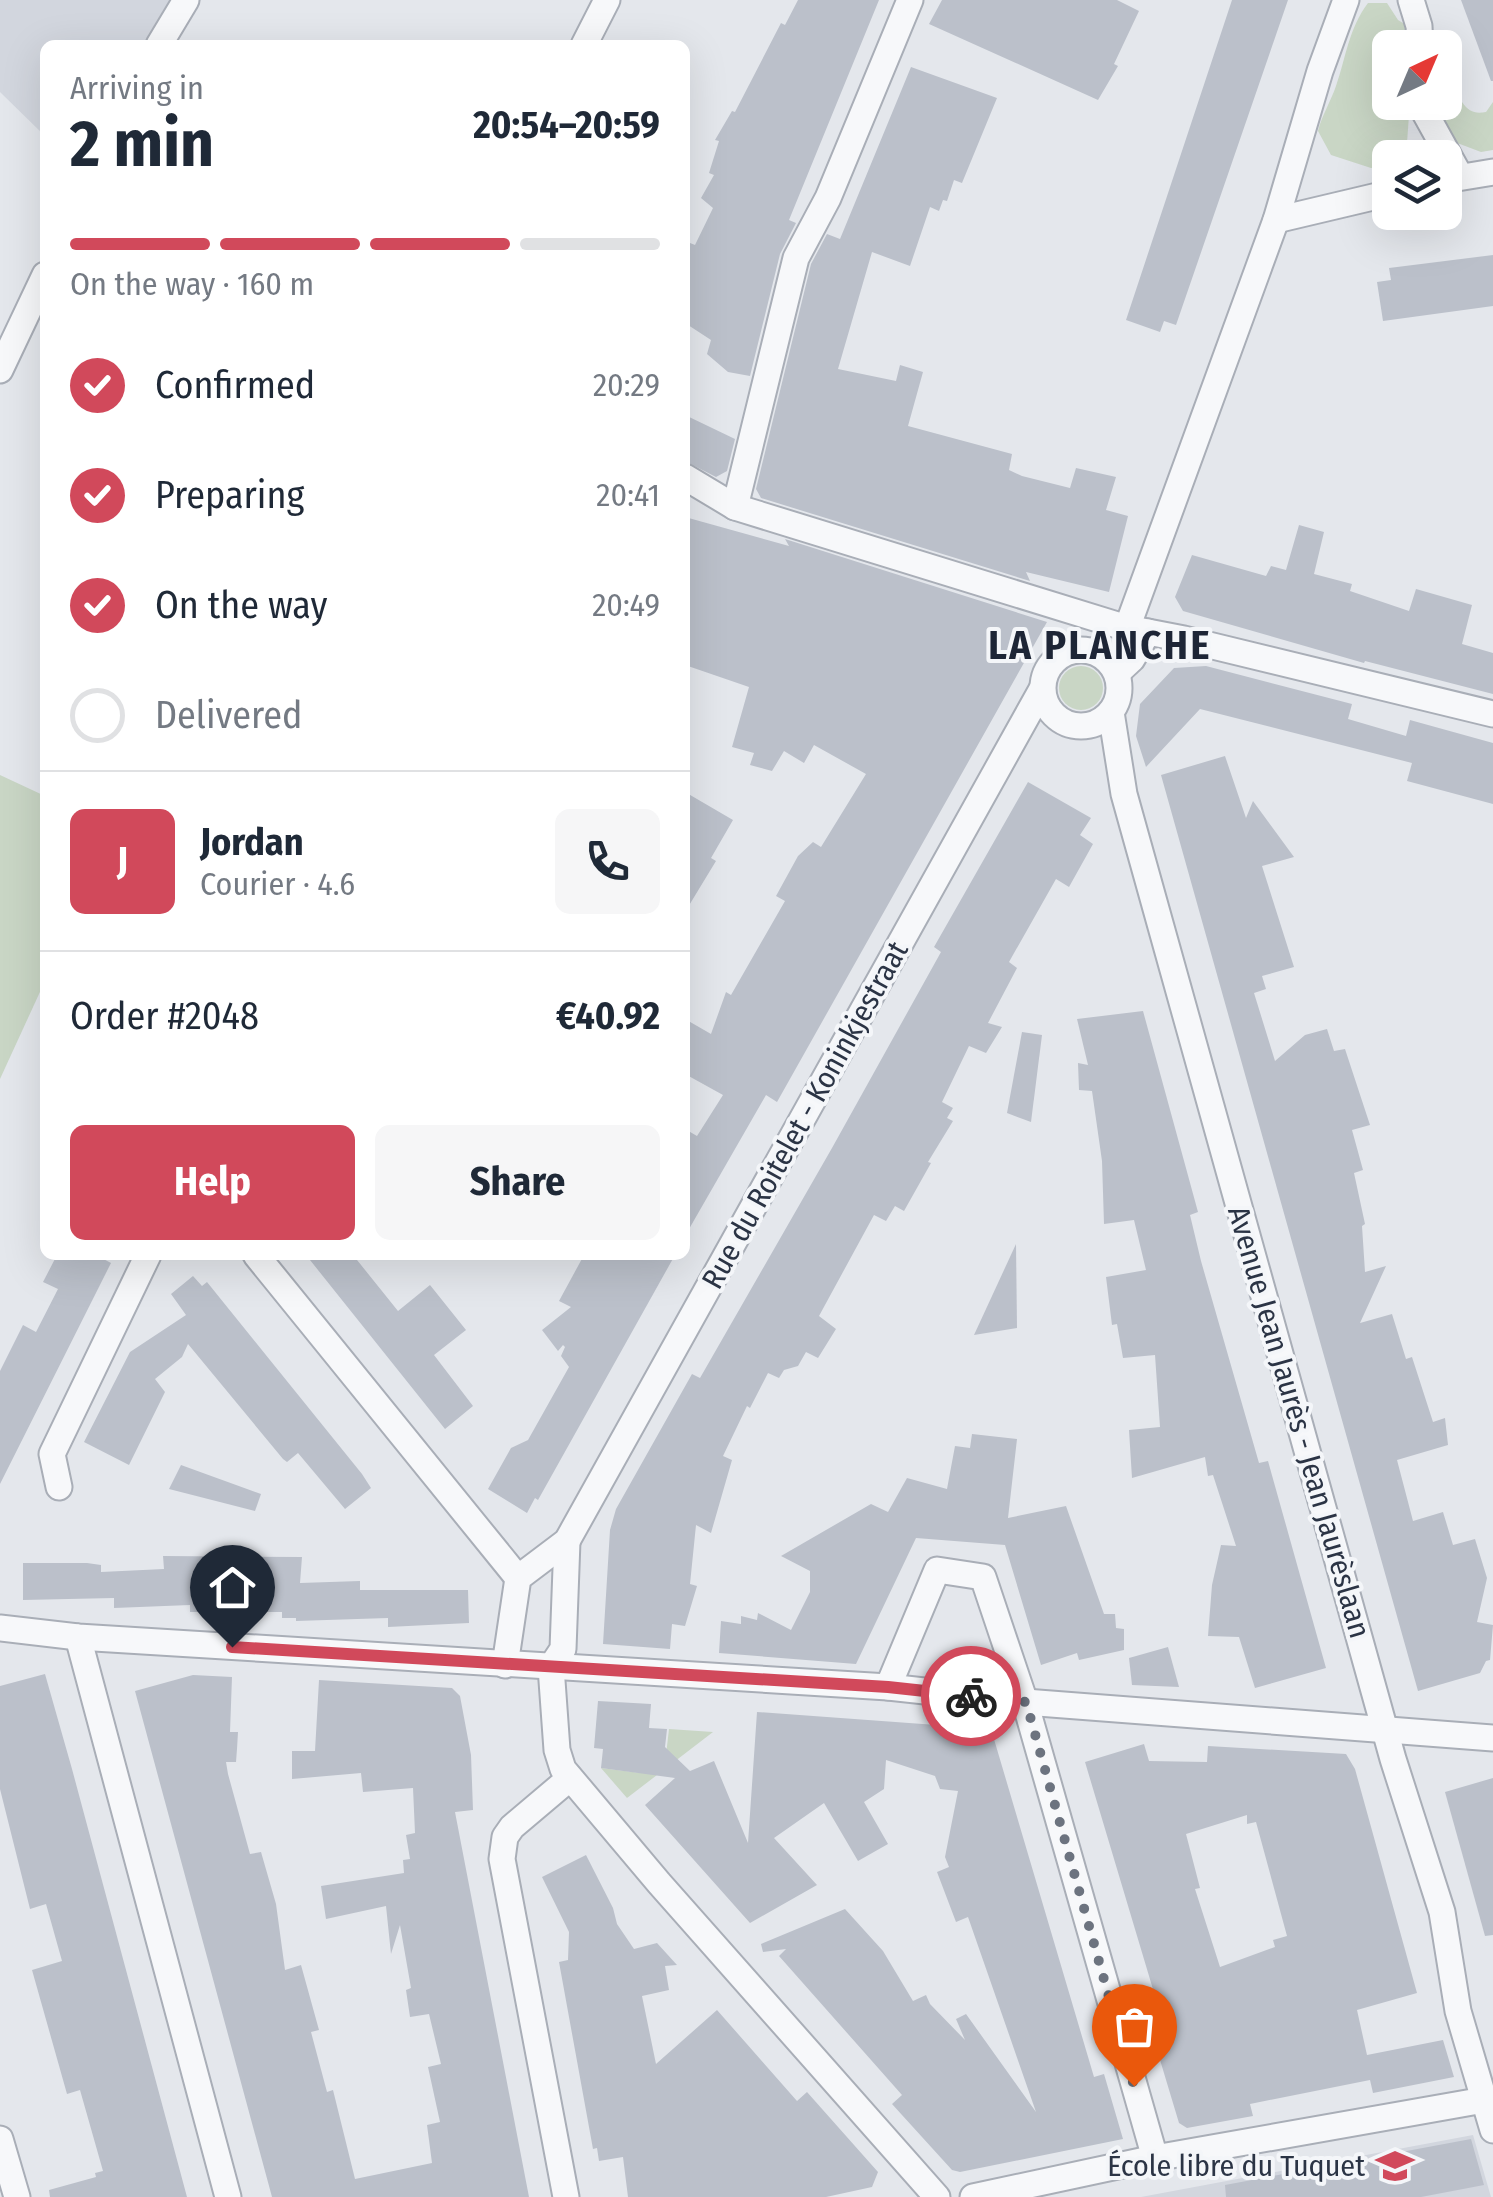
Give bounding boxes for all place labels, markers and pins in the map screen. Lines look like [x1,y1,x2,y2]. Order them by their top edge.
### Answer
pin [190,1545,275,1648]
pin [1092,1984,1177,2087]
school or university icon: École libre du Tuquet [1374,2145,1416,2187]
place label: École libre du Tuquet [1107,2148,1365,2184]

